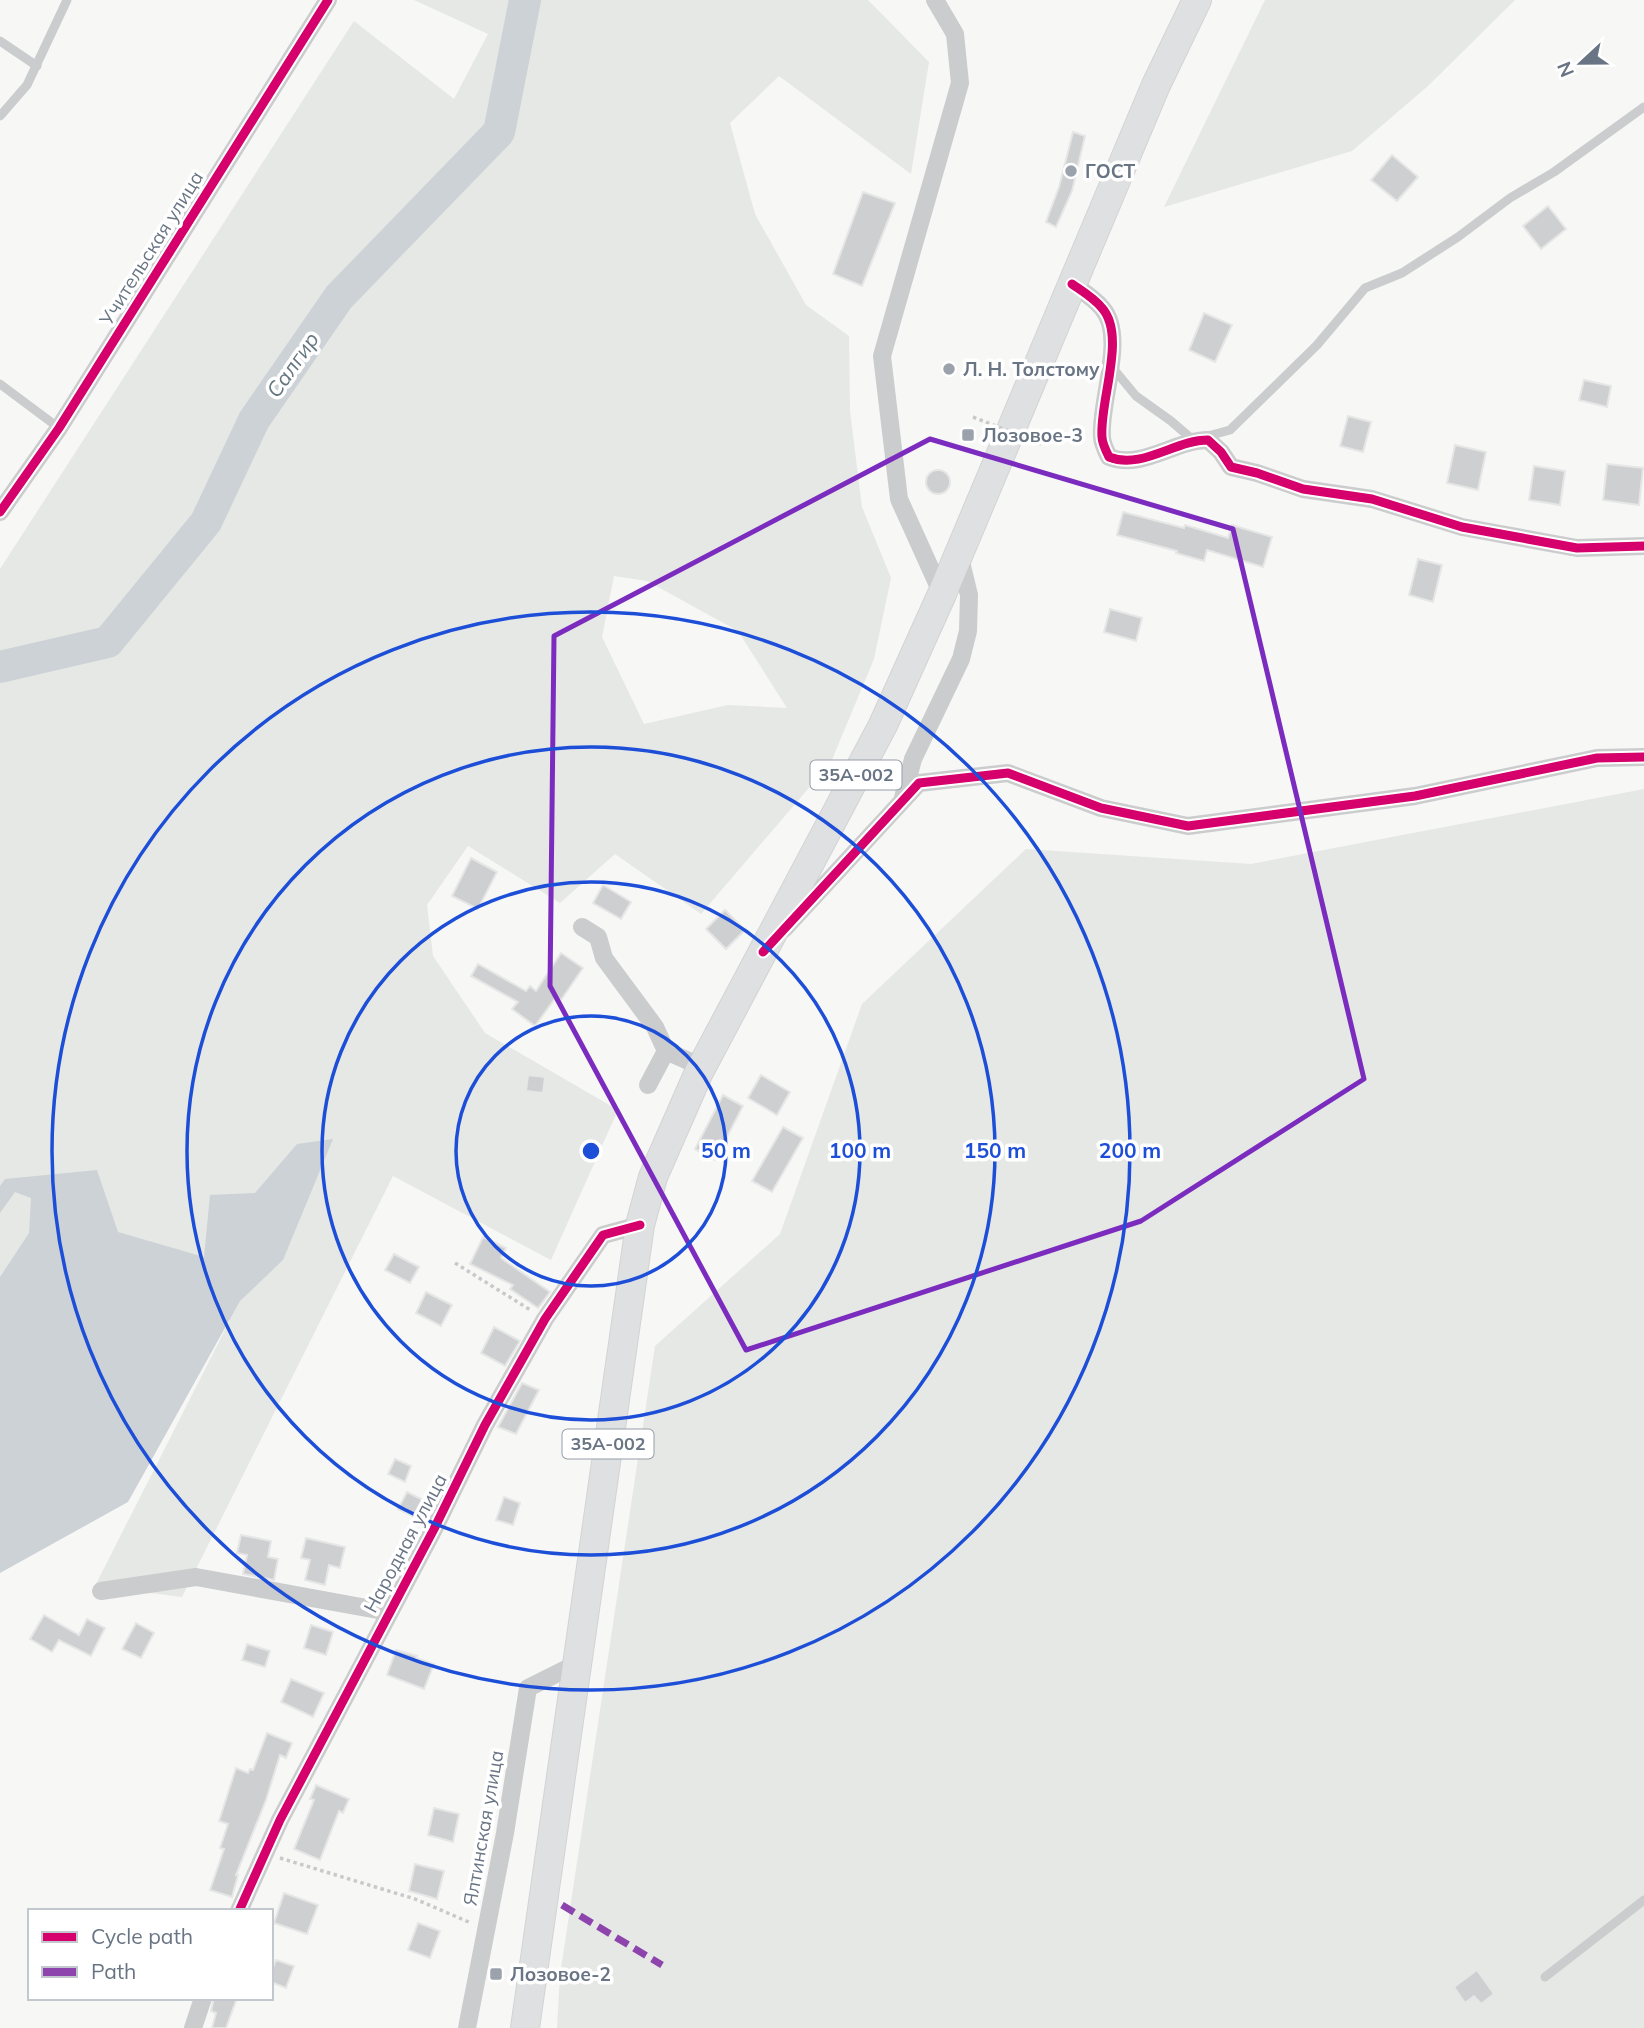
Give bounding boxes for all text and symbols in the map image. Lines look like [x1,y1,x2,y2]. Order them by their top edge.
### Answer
north arrow [1546,28,1616,98]
text: N [1551,58,1579,81]
place label: ГОСТ [1085,159,1135,183]
marker: ГОСТ [1063,163,1079,179]
street label: Учительская улица [93,166,208,330]
water label: Салгир [260,327,324,402]
place label: Л. Н. Толстому [963,357,1100,381]
marker: Л. Н. Толстому [941,361,957,377]
place label: Лозовое-3 [982,423,1083,447]
marker: Лозовое-3 [960,427,976,443]
road number: 35А-002 [810,760,902,790]
text: 50 m [701,1137,751,1163]
text: 100 m [829,1137,891,1163]
text: 150 m [964,1137,1026,1163]
text: 200 m [1099,1137,1161,1163]
centre of rings [579,1139,603,1163]
road number: 35А-002 [562,1429,654,1458]
street label: Народная улица [358,1469,452,1617]
street label: Ялтинская улица [457,1748,509,1908]
legend [28,1909,273,2000]
text: Cycle path [91,1923,193,1949]
text: Path [91,1958,136,1984]
place label: Лозовое-2 [510,1962,611,1986]
marker: Лозовое-2 [488,1966,504,1982]

